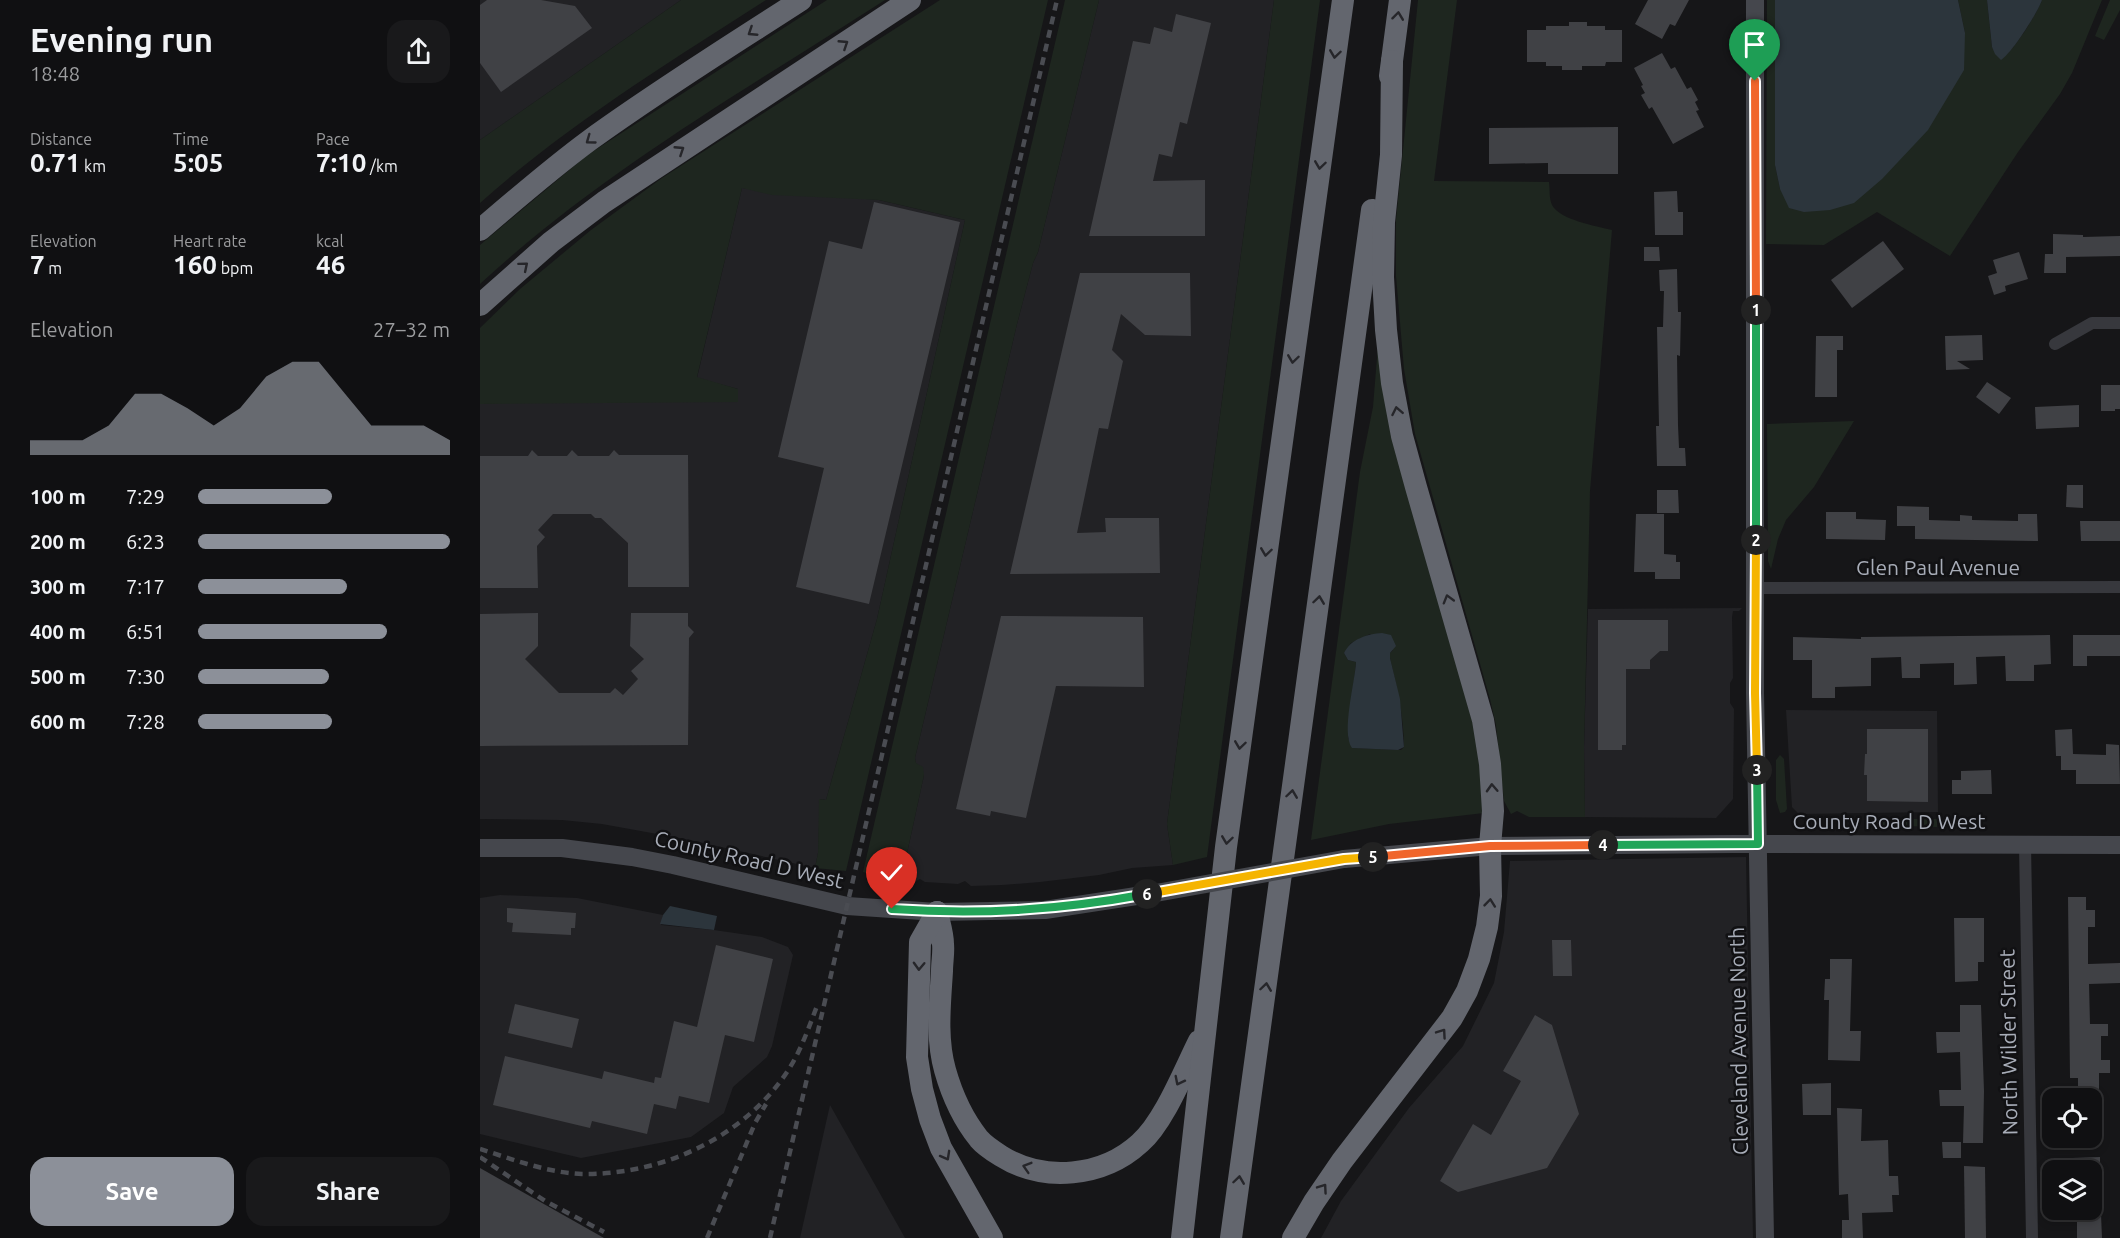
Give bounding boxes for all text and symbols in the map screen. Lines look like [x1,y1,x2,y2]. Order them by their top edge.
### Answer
one-way arrow [1391,12,1404,21]
pin [1729,19,1780,81]
button: share [387,20,450,83]
text: Evening run [30,21,213,58]
one-way arrow [748,25,759,36]
icon: arrive [1738,28,1771,61]
one-way arrow [838,39,848,51]
one-way arrow [1330,49,1342,58]
text: 18:48 [30,62,80,85]
text: Distance [30,130,92,148]
text: Time [173,130,209,148]
text: Pace [316,130,350,148]
one-way arrow [585,133,596,144]
one-way arrow [674,146,685,157]
text: 0.71 [30,148,80,177]
text: 5:05 [173,148,223,177]
text: 7:10 [316,148,366,177]
text: km [80,157,106,175]
text: /km [366,157,398,175]
one-way arrow [1314,161,1326,170]
text: Elevation [30,232,97,250]
text: Heart rate [173,232,247,250]
text: kcal [316,232,344,250]
text: 7 [30,250,45,279]
text: 160 [173,250,217,279]
text: 46 [316,250,345,279]
text: m [45,259,62,277]
text: bpm [217,259,253,277]
one-way arrow [517,262,528,273]
pin: 1 [1741,295,1771,325]
text: 1 [1751,301,1761,319]
text: Elevation [30,318,113,341]
text: 27–32 m [373,318,450,341]
one-way arrow [1288,354,1300,363]
one-way arrow [1391,406,1404,416]
text: 100 m [30,485,86,508]
text: 7:29 [126,485,165,508]
pin: 2 [1741,525,1771,555]
text: 200 m [30,530,86,553]
text: 6:23 [126,530,165,553]
text: 2 [1751,531,1761,549]
one-way arrow [1261,547,1273,556]
street label: Glen Paul Avenue [1856,555,2020,579]
text: 300 m [30,575,86,598]
text: 7:17 [126,575,165,598]
one-way arrow [1443,594,1456,604]
one-way arrow [1312,596,1324,605]
text: 400 m [30,620,86,643]
text: 6:51 [126,620,165,643]
text: 500 m [30,665,86,688]
text: 7:30 [126,665,165,688]
text: 600 m [30,710,86,733]
text: 7:28 [126,710,165,733]
one-way arrow [1234,740,1246,750]
pin: 3 [1742,755,1772,785]
text: 3 [1752,761,1762,779]
one-way arrow [1486,784,1499,793]
one-way arrow [1286,789,1298,798]
street label: County Road D West [1792,809,1986,833]
street label: County Road D West [652,826,846,892]
pin: 4 [1588,830,1618,860]
one-way arrow [1221,835,1234,845]
text: 4 [1598,836,1608,854]
pin: 5 [1358,842,1388,872]
pin [866,847,917,909]
text: 5 [1368,848,1378,866]
icon: check [875,856,908,889]
pin: 6 [1132,879,1162,909]
text: 6 [1142,885,1152,903]
one-way arrow [1483,899,1496,908]
street label: Cleveland Avenue North [1724,927,1752,1155]
street label: North Wilder Street [1994,949,2022,1135]
one-way arrow [913,961,925,970]
one-way arrow [1259,982,1271,991]
one-way arrow [1435,1029,1446,1040]
one-way arrow [1175,1075,1186,1085]
map controls [2042,1088,2102,1220]
button: locate [2042,1088,2102,1148]
one-way arrow [939,1150,950,1160]
button: Save [30,1157,234,1226]
button: Share [246,1157,450,1226]
button: layers [2042,1160,2102,1220]
one-way arrow [1022,1162,1033,1174]
one-way arrow [1233,1175,1245,1185]
one-way arrow [1316,1184,1328,1194]

